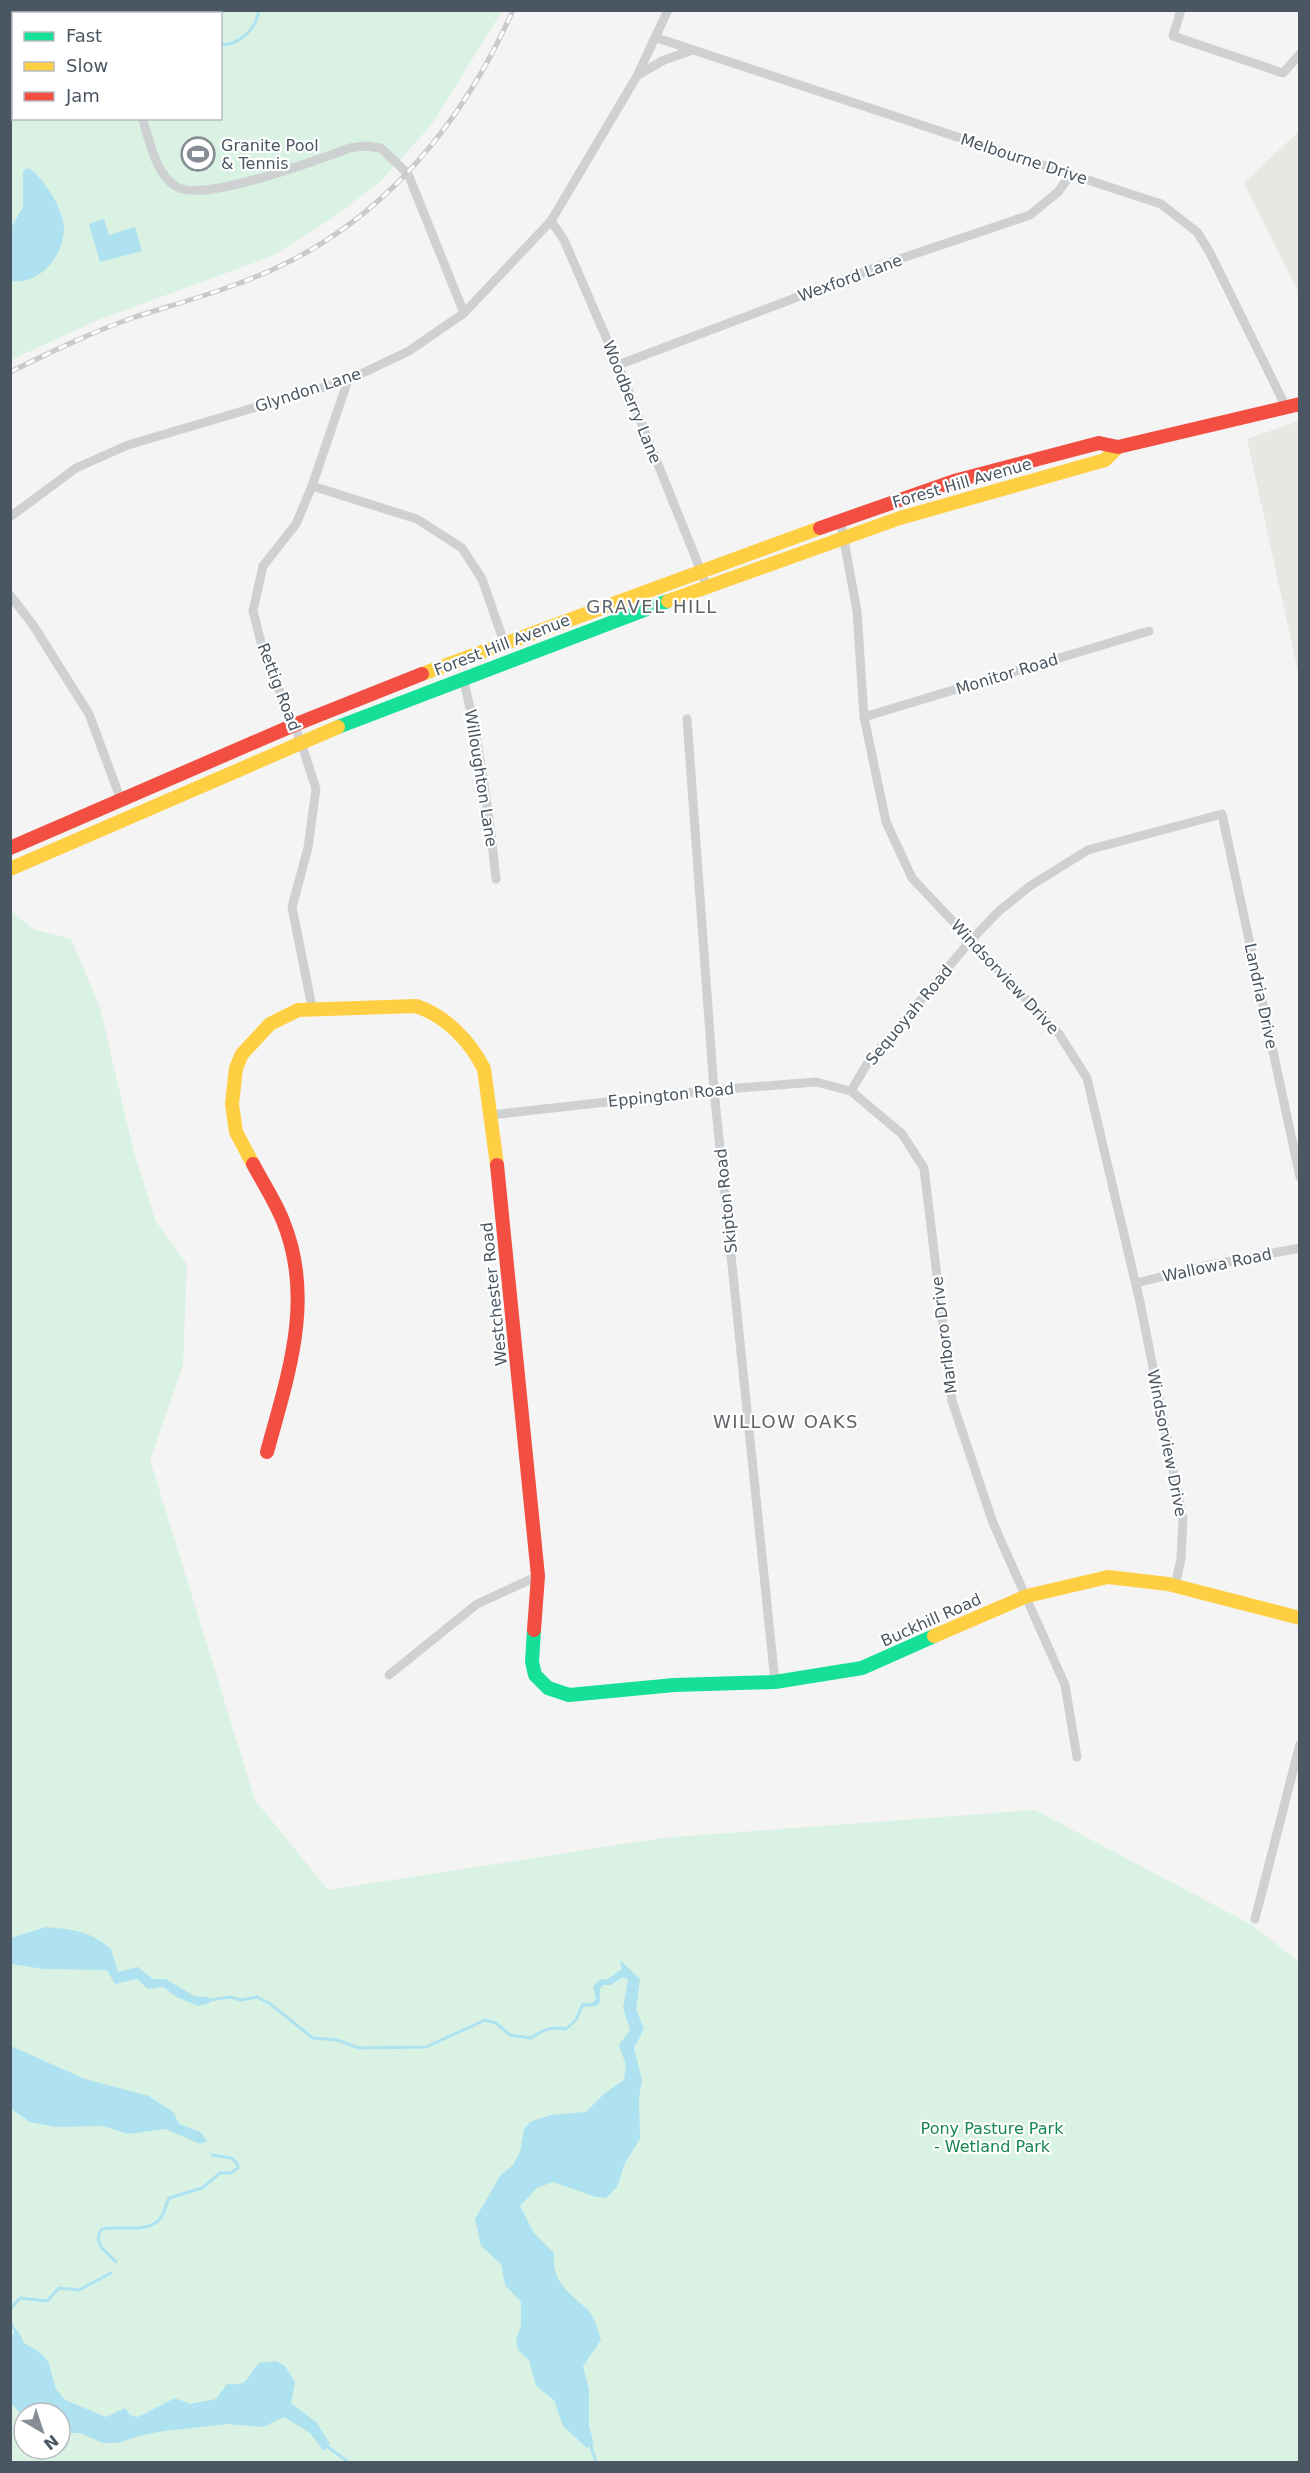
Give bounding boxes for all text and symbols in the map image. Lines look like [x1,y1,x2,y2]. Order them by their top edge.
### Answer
legend [12,12,222,120]
text: Fast [66,25,102,46]
text: Slow [66,55,108,76]
text: Jam [65,85,100,106]
street label: Melbourne Drive [958,130,1090,188]
sports icon: Granite Pool & Tennis [180,136,216,172]
place label: Granite Pool & Tennis [221,136,319,173]
street label: Wexford Lane [795,250,905,306]
street label: Woodberry Lane [599,338,665,466]
street label: Glyndon Lane [253,364,363,416]
street label: Forest Hill Avenue [890,454,1034,512]
district label: GRAVEL HILL [586,596,718,617]
street label: Forest Hill Avenue [431,610,573,680]
street label: Rettig Road [254,640,304,734]
street label: Monitor Road [954,649,1060,699]
street label: Willoughton Lane [461,708,501,848]
street label: Windsorview Drive [947,916,1063,1038]
street label: Landria Drive [1241,941,1281,1051]
street label: Sequoyah Road [862,961,956,1069]
street label: Eppington Road [607,1079,735,1111]
street label: Skipton Road [711,1148,741,1254]
street label: Westchester Road [477,1221,511,1367]
street label: Wallowa Road [1161,1244,1273,1286]
street label: Marlboro Drive [927,1275,961,1395]
street label: Windsorview Drive [1143,1368,1191,1518]
district label: WILLOW OAKS [713,1411,859,1432]
street label: Buckhill Road [878,1589,984,1651]
park label: Pony Pasture Park - Wetland Park [921,2119,1064,2156]
north arrow [12,2401,72,2461]
text: N [40,2431,62,2454]

